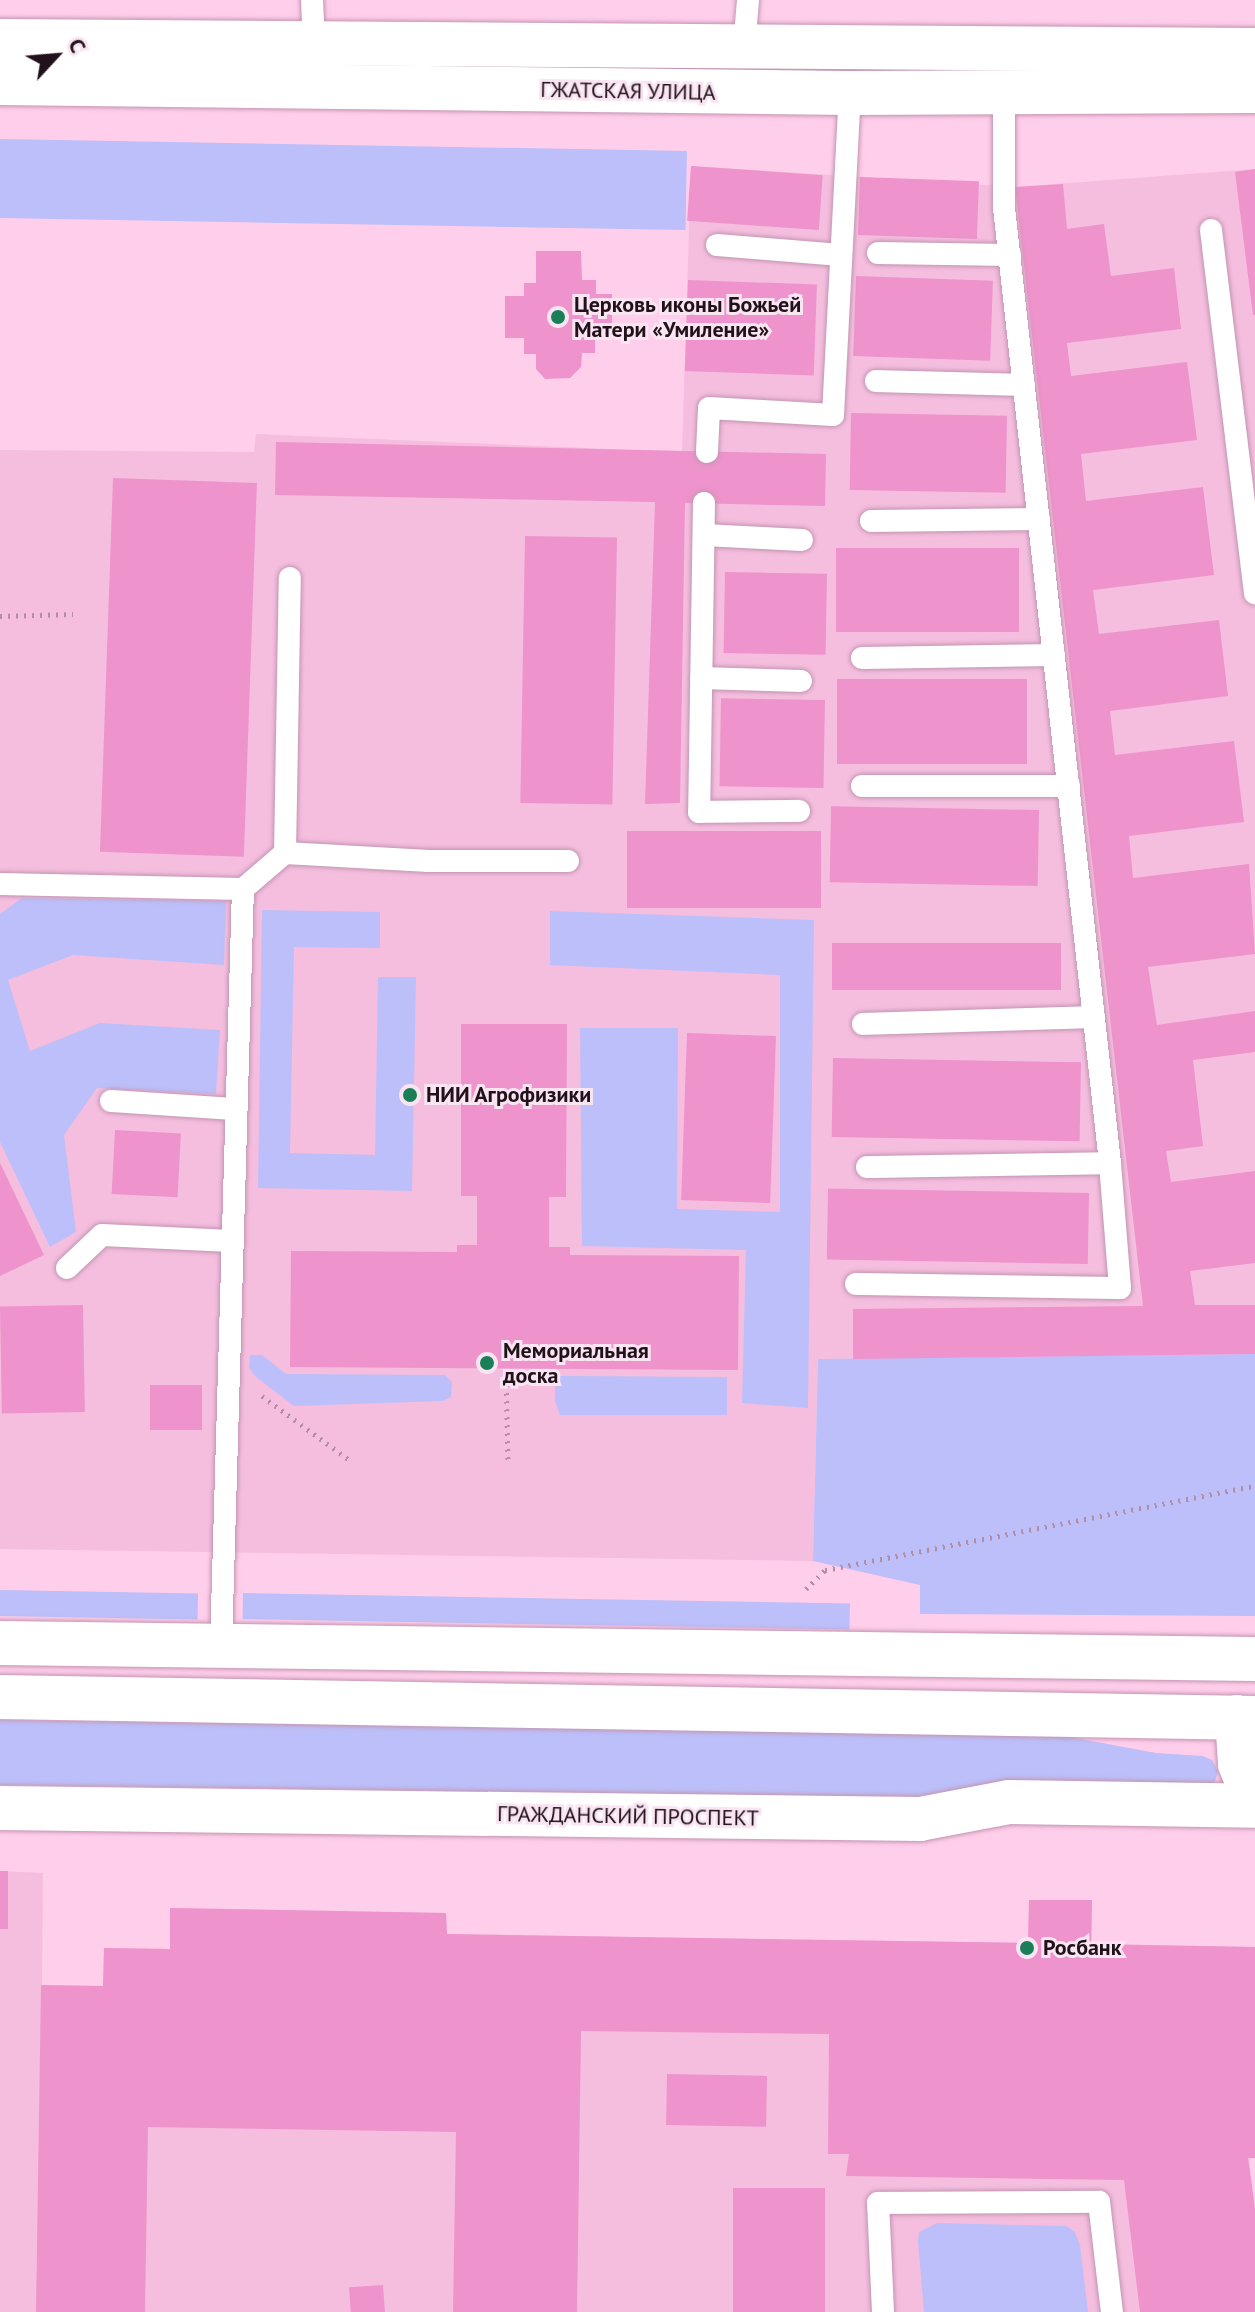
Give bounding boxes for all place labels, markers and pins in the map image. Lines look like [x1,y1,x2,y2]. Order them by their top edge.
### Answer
place label: Церковь иконы Божьей Матери «Умиление» [574,291,802,342]
marker: Церковь иконы Божьей Матери «Умиление» [549,308,567,326]
place label: НИИ Агрофизики [426,1082,592,1108]
marker: НИИ Агрофизики [401,1086,419,1104]
place label: Мемориальная доска [503,1337,649,1388]
marker: Мемориальная доска [478,1354,496,1372]
place label: Росбанк [1043,1935,1121,1961]
marker: Росбанк [1018,1939,1036,1957]

